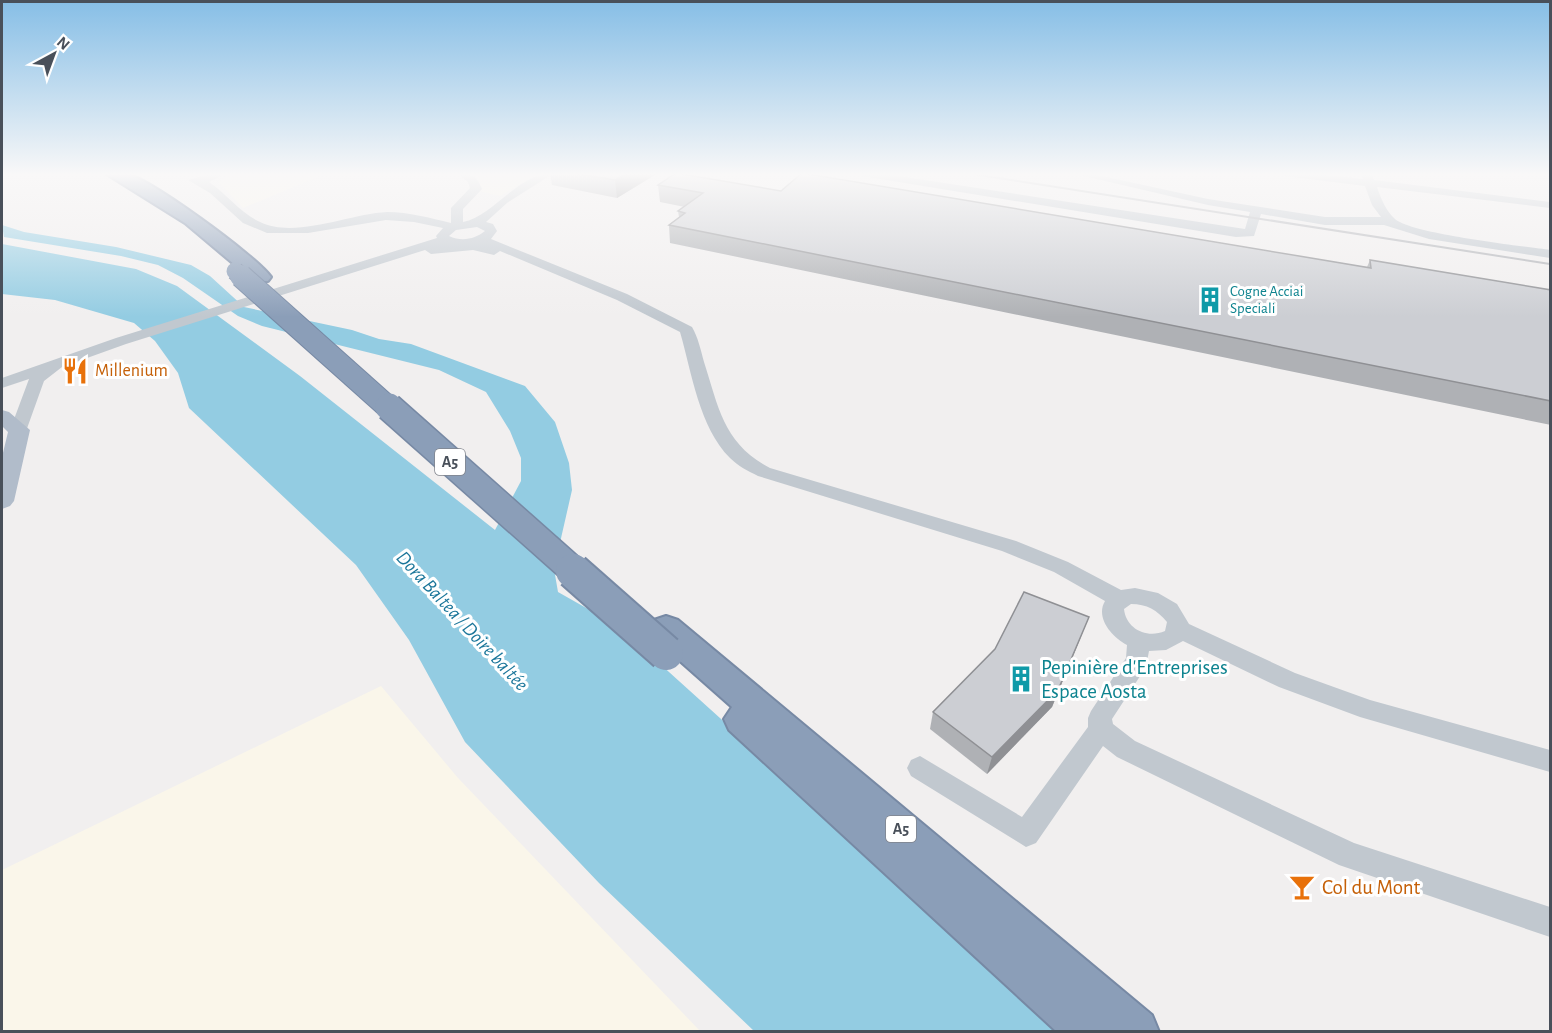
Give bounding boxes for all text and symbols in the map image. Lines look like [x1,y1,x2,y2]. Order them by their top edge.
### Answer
north arrow [24,24,84,84]
text: N [54,34,73,53]
place label: Cogne Acciai Speciali [1230,284,1303,316]
building icon: Cogne Acciai Speciali [1195,285,1225,315]
restaurant icon: Millenium [60,356,90,386]
place label: Millenium [95,362,168,380]
road number: A5 [435,449,465,475]
water label: Dora Baltea / Doire baltée [392,547,532,695]
place label: Pepinière d'Entreprises Espace Aosta [1041,657,1228,702]
building icon: Pepinière d'Entreprises Espace Aosta [1006,664,1036,694]
road number: A5 [886,816,916,842]
bar icon: Col du Mont [1287,872,1317,902]
place label: Col du Mont [1322,877,1421,898]

